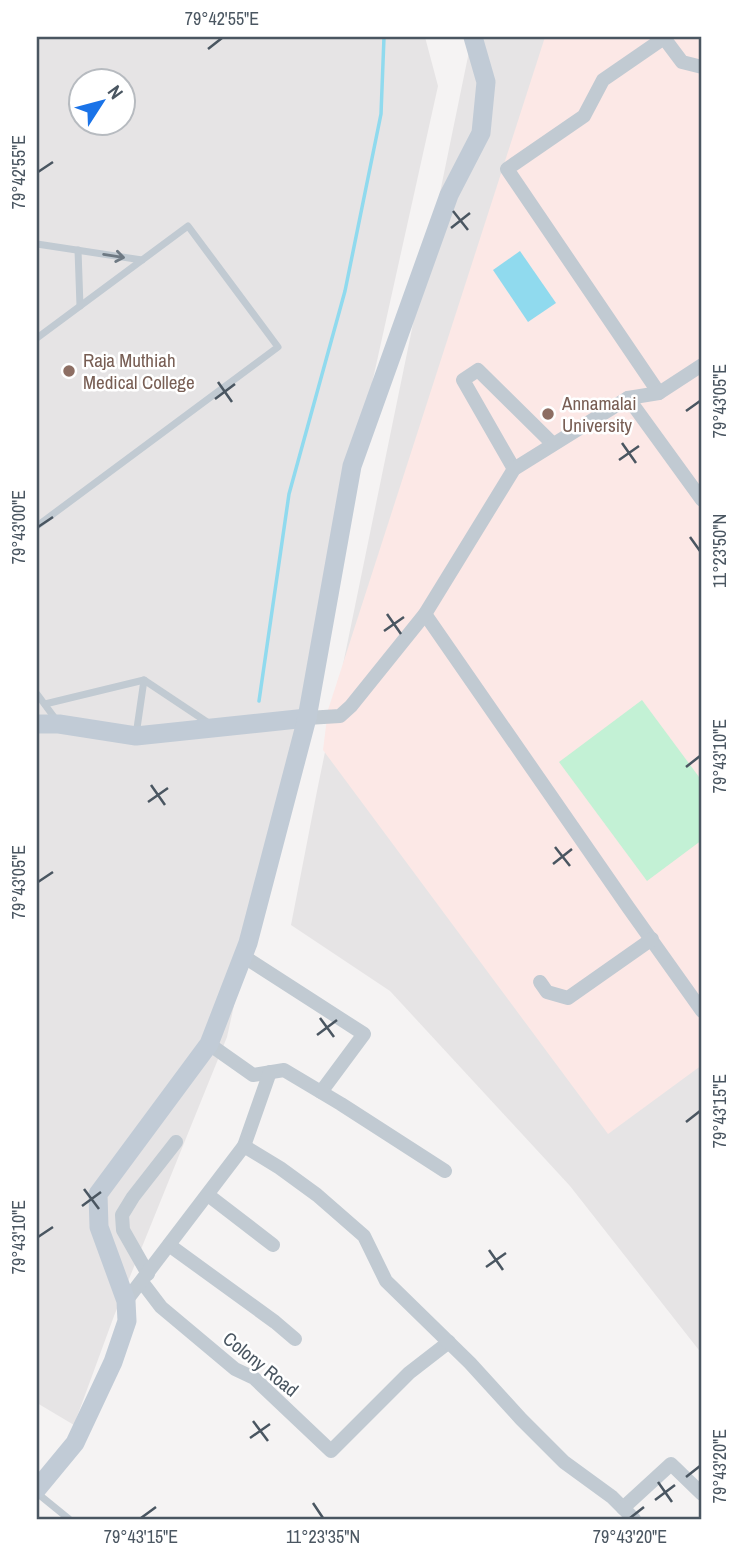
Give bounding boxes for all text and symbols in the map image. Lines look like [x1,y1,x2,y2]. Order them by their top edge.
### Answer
text: 79°42'55"E [185,6,259,31]
north arrow [66,66,136,136]
text: N [102,80,130,104]
text: 79°42'55"E [6,135,31,209]
one-way arrow [102,250,125,263]
place label: Raja Muthiah Medical College [83,347,195,395]
marker: Raja Muthiah Medical College [61,363,77,379]
text: 79°43'05"E [707,364,732,438]
place label: Annamalai University [561,390,636,438]
marker: Annamalai University [540,406,556,422]
text: 79°43'00"E [6,490,31,564]
text: 11°23'50"N [707,514,732,588]
text: 79°43'10"E [707,719,732,793]
text: 79°43'05"E [6,845,31,919]
text: 79°43'15"E [707,1074,732,1148]
text: 79°43'10"E [6,1200,31,1274]
street label: Colony Road [218,1326,304,1402]
text: 79°43'20"E [707,1429,732,1503]
text: 79°43'15"E [104,1524,178,1549]
text: 11°23'35"N [286,1524,360,1549]
text: 79°43'20"E [593,1524,667,1549]

